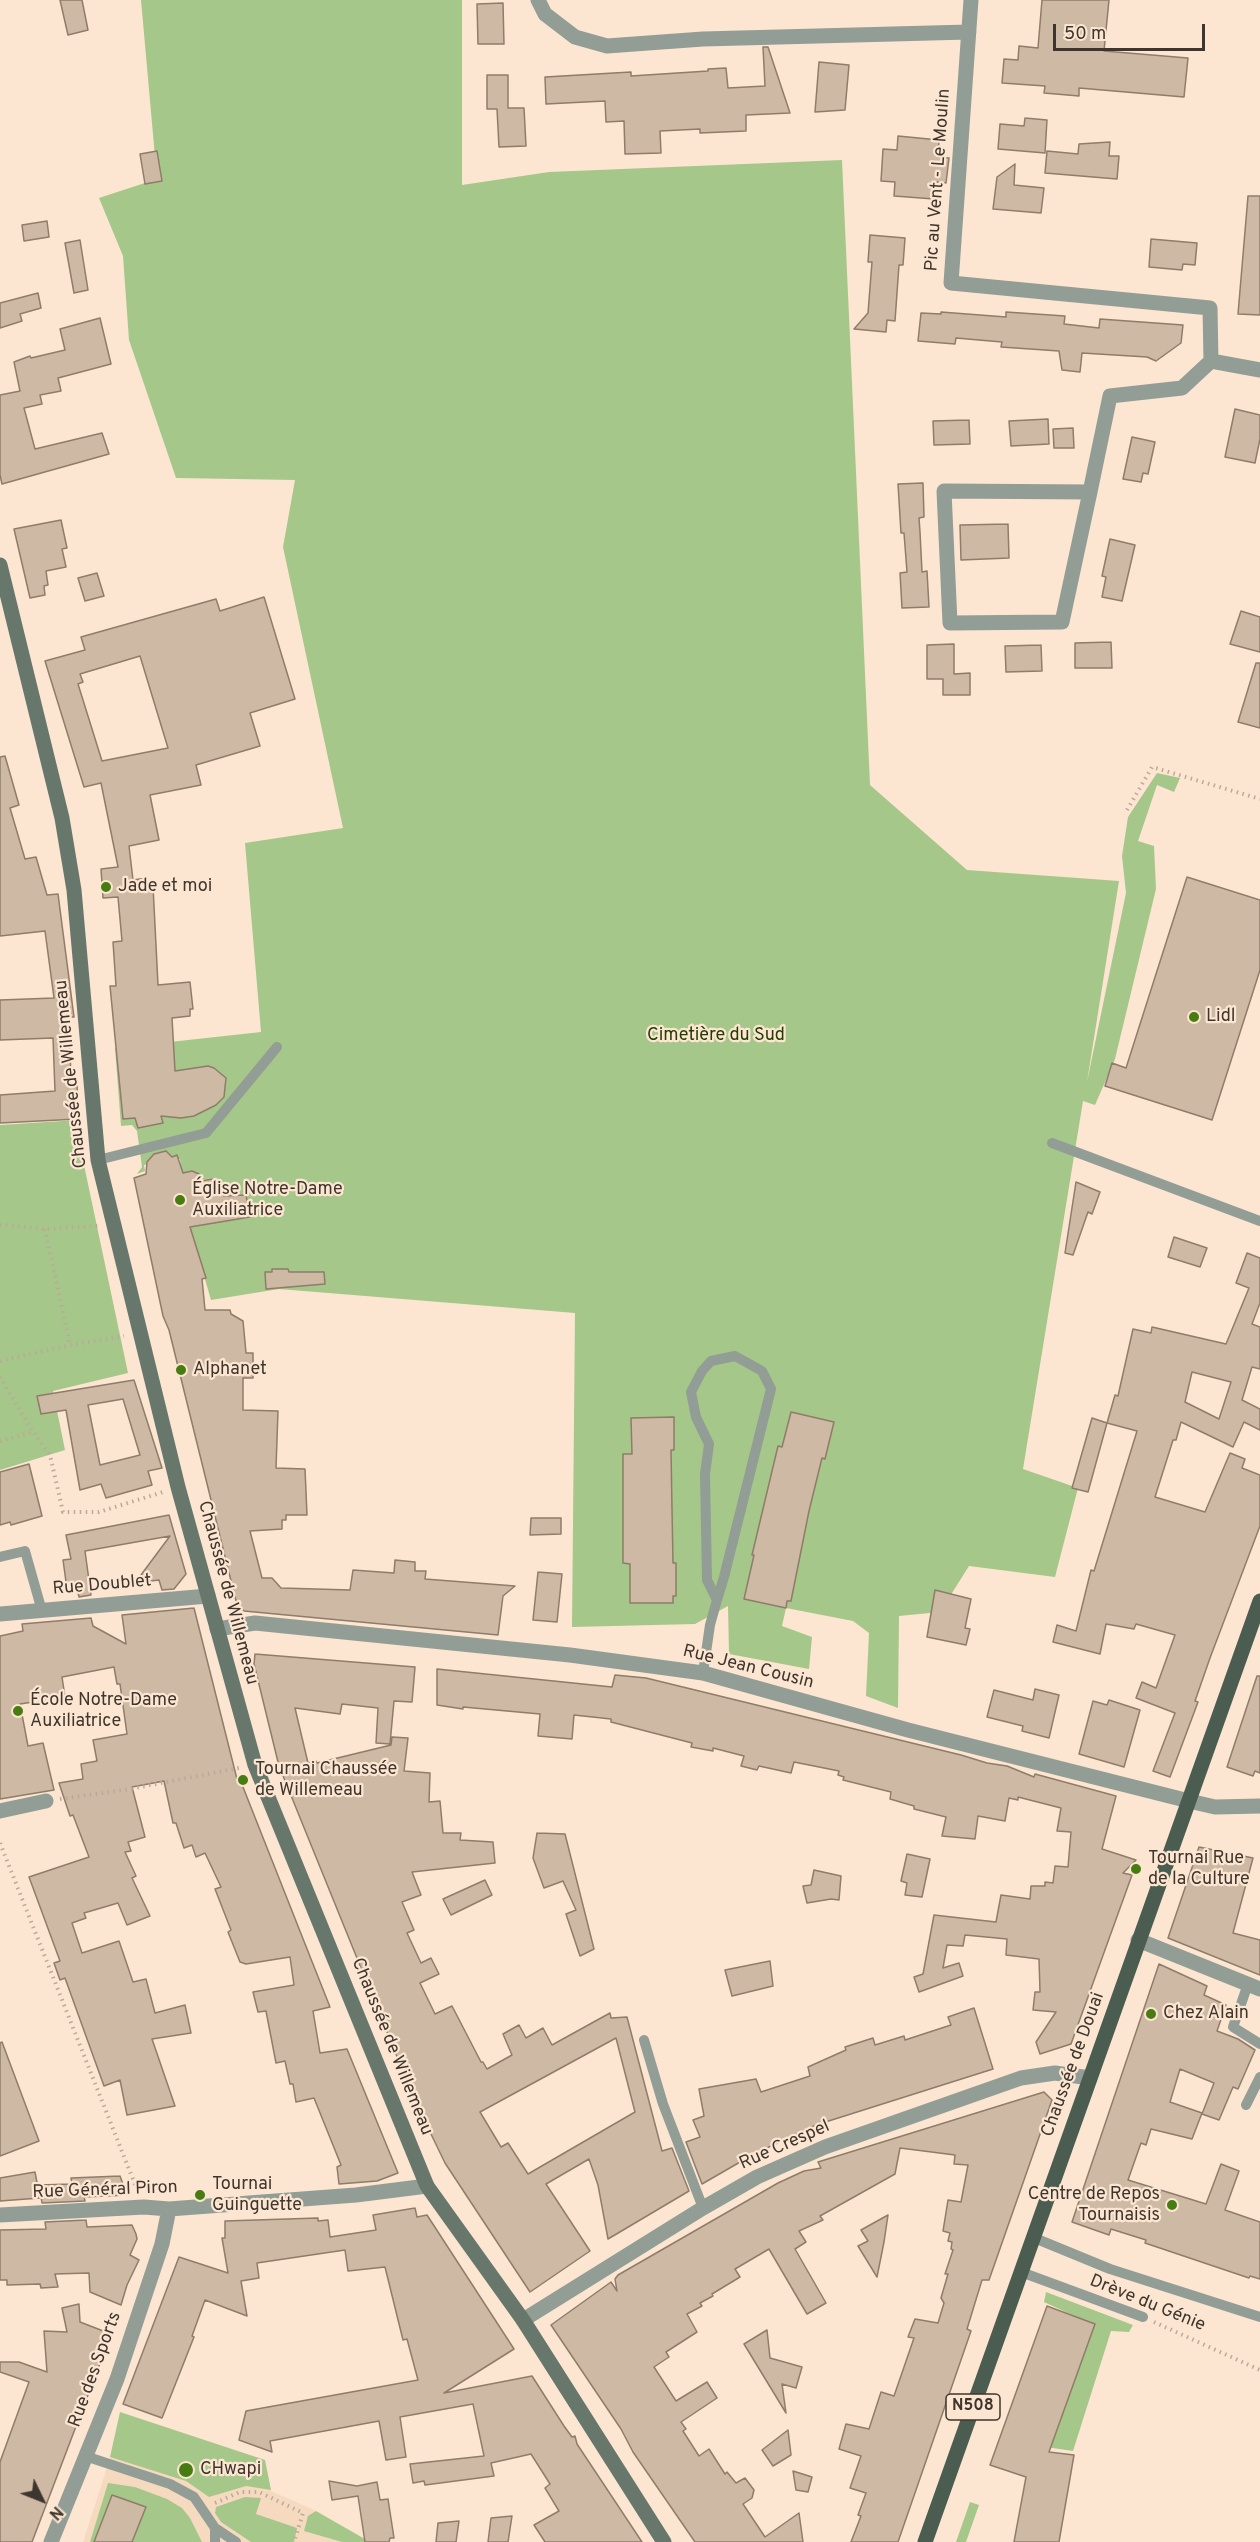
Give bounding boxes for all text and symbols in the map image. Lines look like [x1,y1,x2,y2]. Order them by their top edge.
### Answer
scale bar [1056,12,1208,50]
text: 50 m [1064,23,1106,46]
street label: Pic au Vent - Le Moulin [922,88,956,272]
place label: Jade et moi [118,876,212,898]
marker: Jade et moi [99,880,113,894]
street label: Chaussée de Willemeau [51,979,93,1169]
place label: Lidl [1206,1006,1235,1028]
marker: Lidl [1187,1010,1201,1024]
park label: Cimetière du Sud [647,1025,785,1047]
place label: Église Notre-Dame Auxiliatrice [192,1179,343,1222]
marker: Église Notre-Dame Auxiliatrice [173,1193,187,1207]
place label: Alphanet [193,1359,267,1381]
marker: Alphanet [174,1363,188,1377]
street label: Chaussée de Willemeau [192,1499,262,1687]
street label: Rue Doublet [52,1571,152,1601]
street label: Rue Jean Cousin [680,1641,816,1695]
place label: École Notre-Dame Auxiliatrice [30,1690,177,1732]
marker: École Notre-Dame Auxiliatrice [11,1704,25,1718]
place label: Tournai Chaussée de Willemeau [255,1759,397,1802]
marker: Tournai Chaussée de Willemeau [236,1773,250,1787]
place label: Tournai Rue de la Culture [1148,1848,1250,1890]
marker: Tournai Rue de la Culture [1129,1862,1143,1876]
street label: Chaussée de Willemeau [345,1955,437,2139]
street label: Chaussée de Douai [1038,1990,1110,2140]
place label: Chez Alain [1163,2003,1249,2025]
marker: Chez Alain [1144,2007,1158,2021]
street label: Rue Crespel [736,2116,834,2176]
place label: Tournai Guinguette [212,2174,302,2216]
street label: Rue Général Piron [32,2178,178,2204]
place label: Centre de Repos Tournaisis [1028,2184,1160,2226]
marker: Tournai Guinguette [193,2188,207,2202]
marker: Centre de Repos Tournaisis [1165,2198,1179,2212]
street label: Drève du Génie [1086,2271,1208,2337]
street label: Rue des Sports [65,2309,127,2431]
road number: N508 [946,2394,1000,2420]
place label: CHwapi [200,2459,261,2481]
marker: CHwapi [177,2461,195,2479]
north arrow [12,2470,72,2530]
text: N [44,2501,66,2523]

